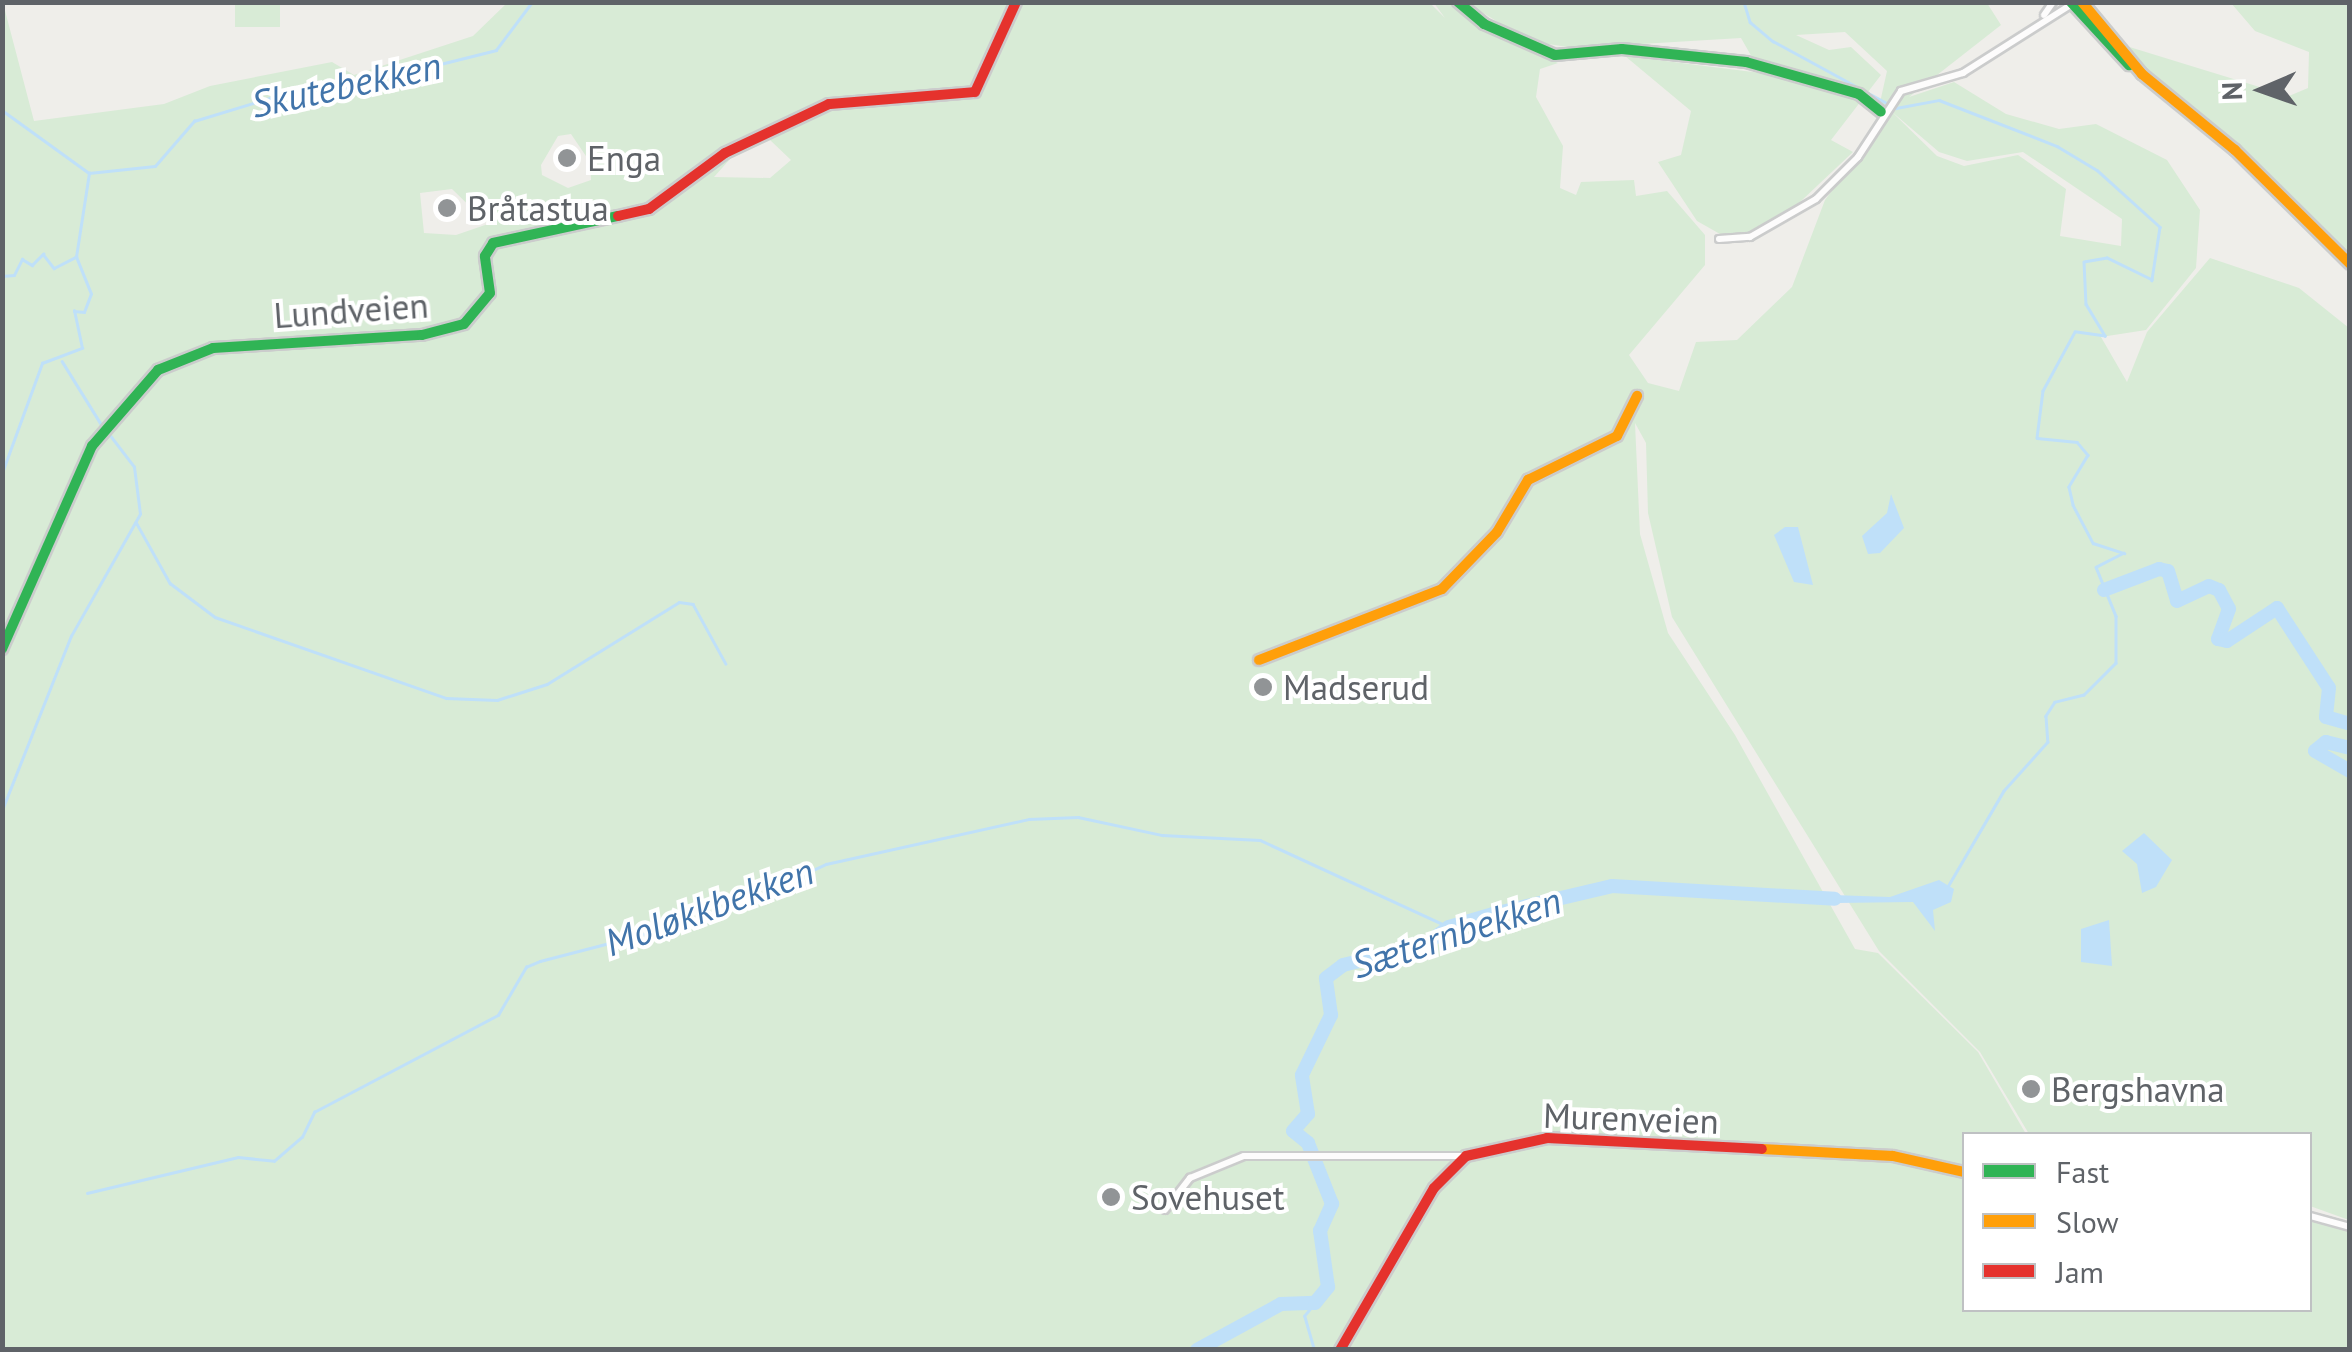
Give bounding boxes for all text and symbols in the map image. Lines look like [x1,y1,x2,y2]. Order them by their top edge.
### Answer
north arrow [2212,40,2312,140]
water label: Skutebekken [247,42,445,126]
text: N [2213,81,2250,101]
place label: Enga [587,137,661,179]
marker: Enga [556,147,578,169]
place label: Bråtastua [467,187,609,229]
marker: Bråtastua [436,197,458,219]
street label: Lundveien [272,284,430,336]
place label: Madserud [1283,666,1429,708]
marker: Madserud [1252,676,1274,698]
water label: Moløkkbekken [598,847,820,965]
water label: Sæternbekken [1345,877,1567,987]
place label: Bergshavna [2051,1068,2225,1110]
marker: Bergshavna [2020,1078,2042,1100]
street label: Murenveien [1542,1094,1720,1142]
legend [1962,1132,2312,1312]
text: Fast [2056,1152,2109,1191]
place label: Sovehuset [1131,1176,1285,1218]
marker: Sovehuset [1100,1186,1122,1208]
text: Slow [2056,1202,2119,1241]
text: Jam [2056,1252,2104,1291]

